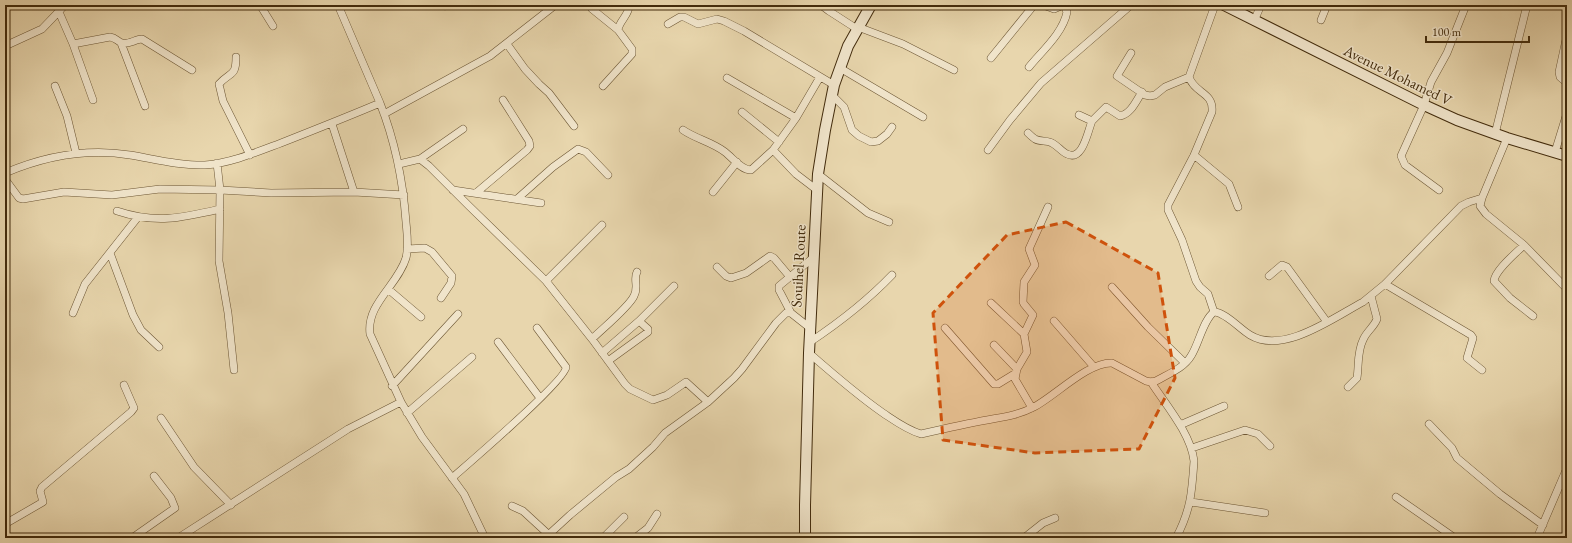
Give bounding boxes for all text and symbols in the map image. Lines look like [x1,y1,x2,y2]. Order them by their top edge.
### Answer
scale bar [1426,18,1529,44]
text: 100 m [1432,24,1462,40]
street label: Avenue Mohamed V [1340,40,1456,110]
street label: Souihel Route [786,224,810,308]

